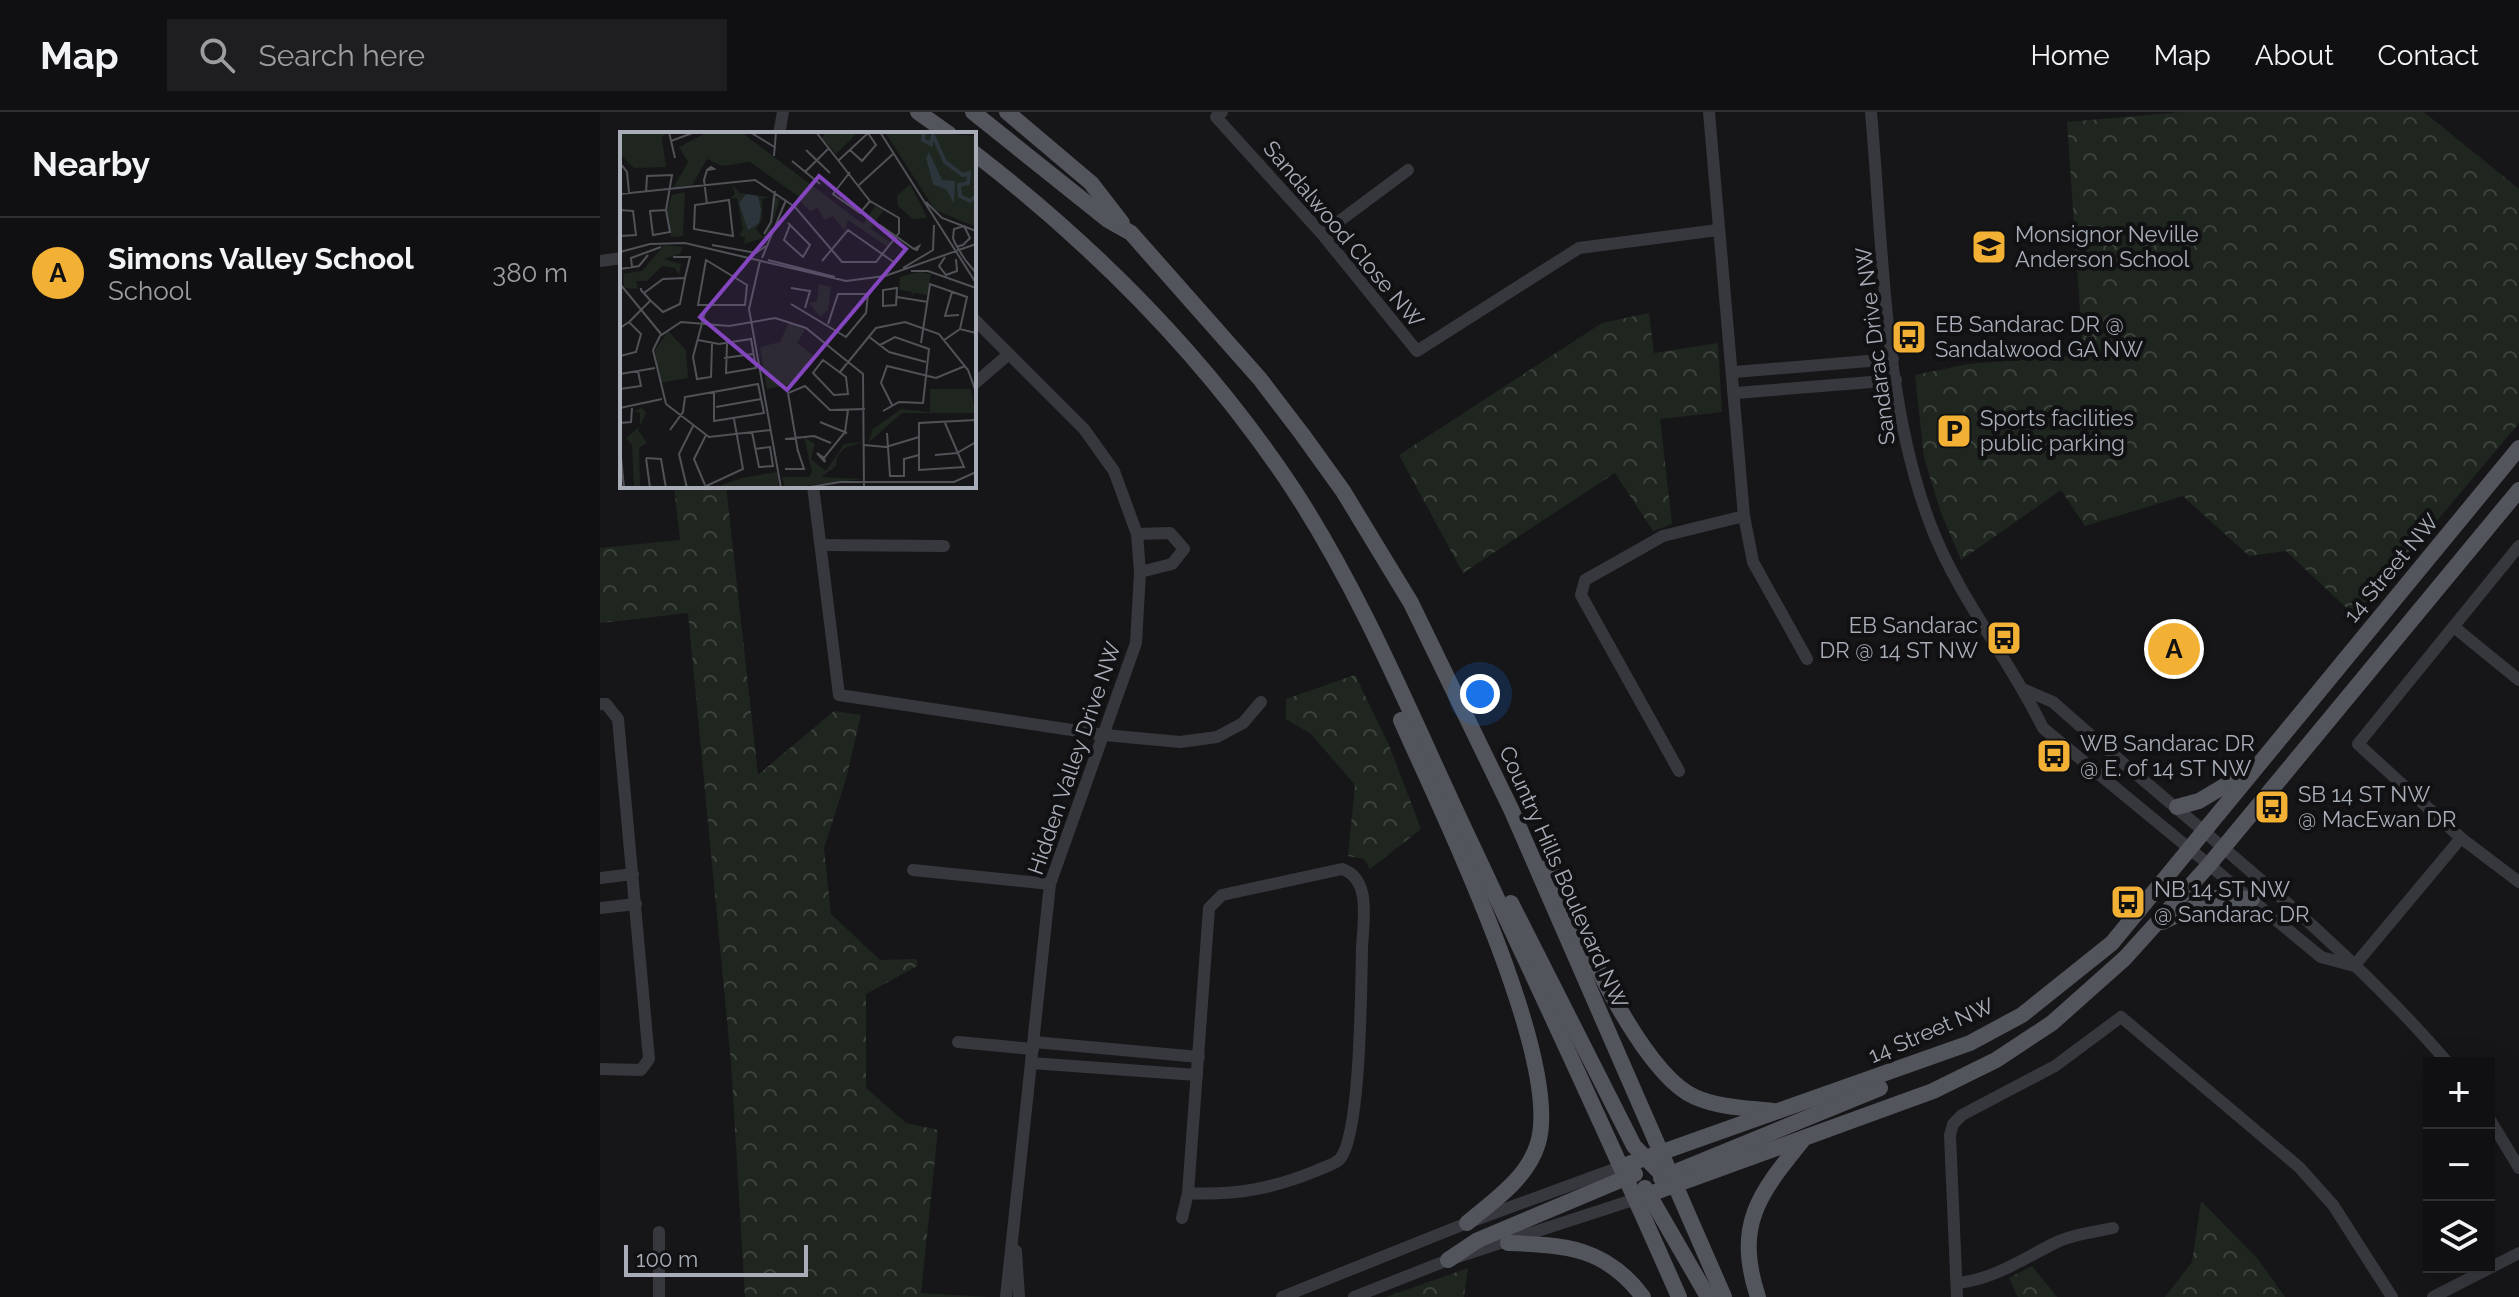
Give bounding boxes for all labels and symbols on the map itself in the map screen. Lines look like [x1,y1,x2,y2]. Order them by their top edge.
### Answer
inset map [620,132,976,488]
street label: Sandalwood Close NW [1258,135,1430,333]
place label: Monsignor Neville Anderson School [2015,221,2199,272]
school or university icon: Monsignor Neville Anderson School [1970,228,2008,266]
street label: Sandarac Drive NW [1850,246,1900,446]
place label: EB Sandarac DR @ Sandalwood GA NW [1935,311,2143,362]
bus stop icon: EB Sandarac DR @ Sandalwood GA NW [1890,318,1928,356]
place label: Sports facilities public parking [1980,405,2134,456]
parking icon: Sports facilities public parking [1935,412,1973,450]
street label: 14 Street NW [2338,508,2444,628]
place label: EB Sandarac DR @ 14 ST NW [1820,612,1978,663]
bus stop icon: EB Sandarac DR @ 14 ST NW [1985,619,2023,657]
pin: A [2148,619,2200,679]
street label: Hidden Valley Drive NW [1022,638,1126,878]
your location [1460,674,1500,714]
place label: WB Sandarac DR @ E. of 14 ST NW [2080,730,2255,781]
bus stop icon: WB Sandarac DR @ E. of 14 ST NW [2035,737,2073,775]
street label: Country Hills Boulevard NW [1494,742,1634,1012]
place label: SB 14 ST NW @ MacEwan DR [2298,781,2456,832]
bus stop icon: SB 14 ST NW @ MacEwan DR [2253,788,2291,826]
place label: NB 14 ST NW @ Sandarac DR [2154,876,2309,927]
bus stop icon: NB 14 ST NW @ Sandarac DR [2109,883,2147,921]
street label: 14 Street NW [1864,992,1998,1068]
scale bar [624,1241,808,1277]

